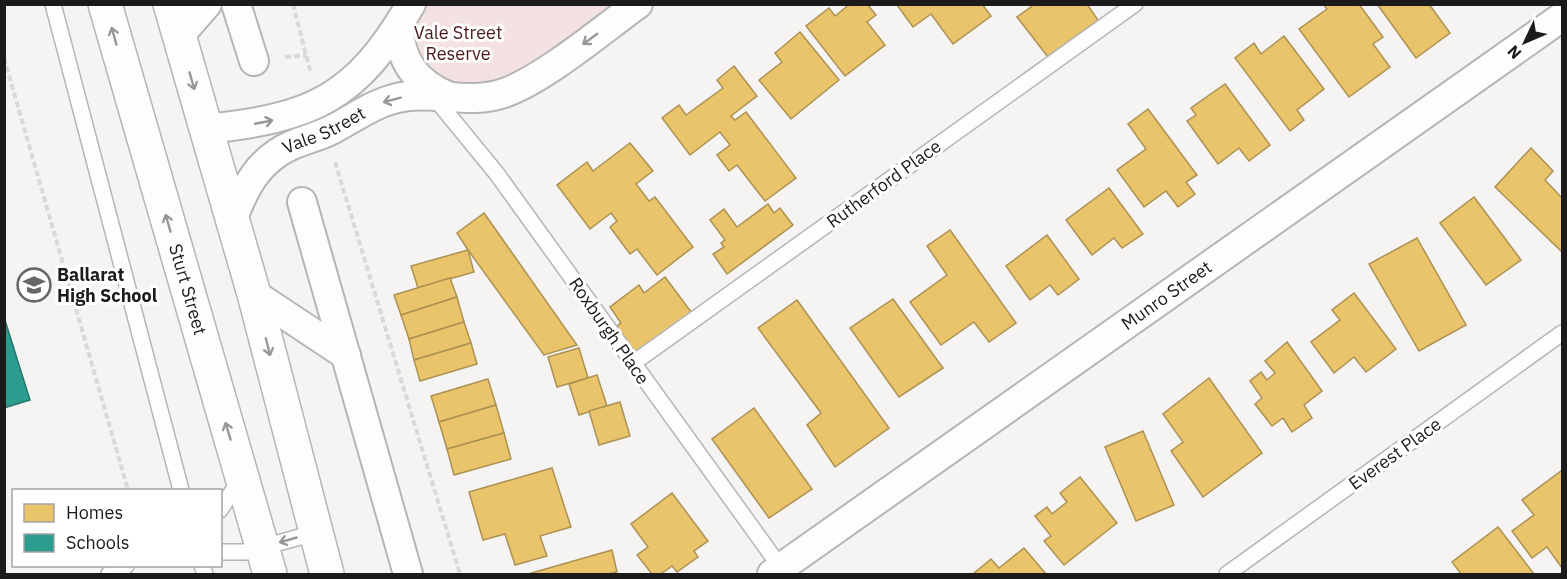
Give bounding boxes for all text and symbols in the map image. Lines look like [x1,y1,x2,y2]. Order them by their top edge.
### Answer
north arrow [1495,12,1555,72]
park label: Vale Street Reserve [414,21,502,65]
one-way arrow [108,27,119,46]
one-way arrow [582,32,598,45]
text: N [1503,41,1525,64]
one-way arrow [187,71,198,90]
one-way arrow [382,95,401,106]
street label: Vale Street [278,101,369,159]
one-way arrow [254,116,274,127]
street label: Rutherford Place [822,134,946,233]
one-way arrow [162,214,173,233]
street label: Sturt Street [164,241,212,337]
street label: Munro Street [1117,256,1216,335]
place label: Ballarat High School [57,263,158,307]
school or university icon: Ballarat High School [16,267,52,303]
street label: Roxburgh Place [564,273,655,389]
one-way arrow [262,337,274,356]
street label: Everest Place [1344,412,1446,495]
one-way arrow [222,422,233,441]
legend [12,489,222,567]
text: Homes [66,501,123,524]
text: Schools [66,531,130,554]
one-way arrow [279,535,298,546]

